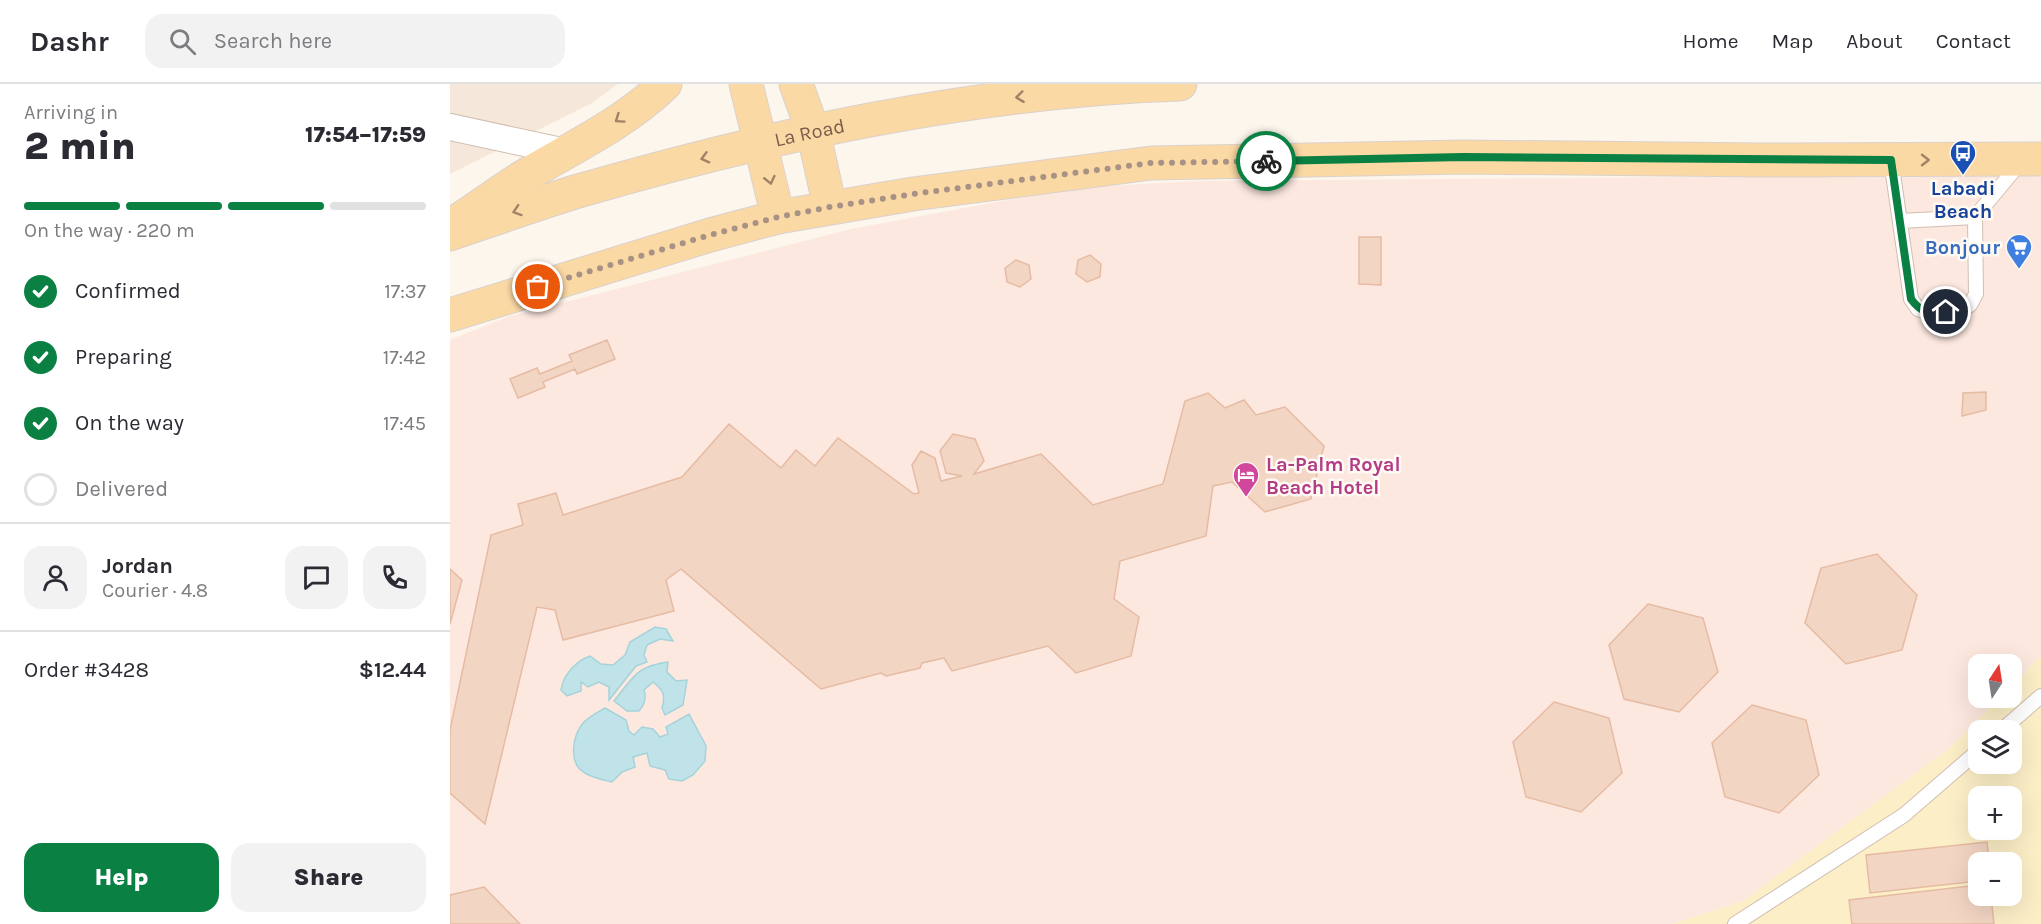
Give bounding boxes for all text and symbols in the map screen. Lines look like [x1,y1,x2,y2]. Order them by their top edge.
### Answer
search box [145,14,565,68]
text: Dashr [30,25,109,58]
icon: search [166,25,199,58]
text: Search here [214,28,332,54]
text: Home [1683,29,1739,53]
text: Map [1772,29,1813,53]
text: About [1846,29,1903,53]
text: Contact [1936,29,2011,53]
one-way arrow [1015,91,1024,103]
text: Arriving in [24,101,118,124]
one-way arrow [614,112,625,123]
street label: La Road [772,114,847,152]
text: 17:54–17:59 [305,122,426,148]
text: 2 min [24,123,136,169]
courier [1236,131,1296,191]
bus stop icon: Labadi Beach [1948,138,1978,176]
icon: bike [1250,145,1283,178]
one-way arrow [700,150,710,163]
one-way arrow [1920,154,1929,166]
one-way arrow [762,174,775,184]
place label: Labadi Beach [1931,177,1995,223]
one-way arrow [512,204,523,217]
text: On the way · 220 m [24,219,195,242]
supermarket icon: Bonjour [2004,232,2034,270]
place label: Bonjour [1925,236,2000,259]
pin [512,261,563,312]
icon: bag [521,270,554,303]
icon: check [24,275,57,308]
text: Confirmed [75,278,181,304]
text: 17:37 [384,280,426,303]
pin [1920,286,1971,337]
icon: home [1929,295,1962,328]
icon: check [24,341,57,374]
text: Preparing [75,344,172,370]
text: 17:42 [383,346,426,369]
icon: check [24,407,57,440]
text: On the way [75,410,184,436]
text: 17:45 [383,412,426,435]
place label: La-Palm Royal Beach Hotel [1266,453,1401,499]
hotel icon: La-Palm Royal Beach Hotel [1231,460,1261,498]
text: Delivered [75,476,168,502]
button: person [24,546,87,609]
button: chat [285,546,348,609]
button: phone [363,546,426,609]
text: Jordan [102,553,173,579]
text: Courier · 4.8 [102,579,208,602]
north arrow [1968,654,2022,708]
map controls [1968,654,2022,906]
text: Order #3428 [24,657,149,683]
text: $12.44 [359,657,426,683]
button: layers [1968,720,2022,774]
button: + [1968,786,2022,840]
button: Help [24,843,219,912]
button: Share [231,843,426,912]
button: − [1968,852,2022,906]

